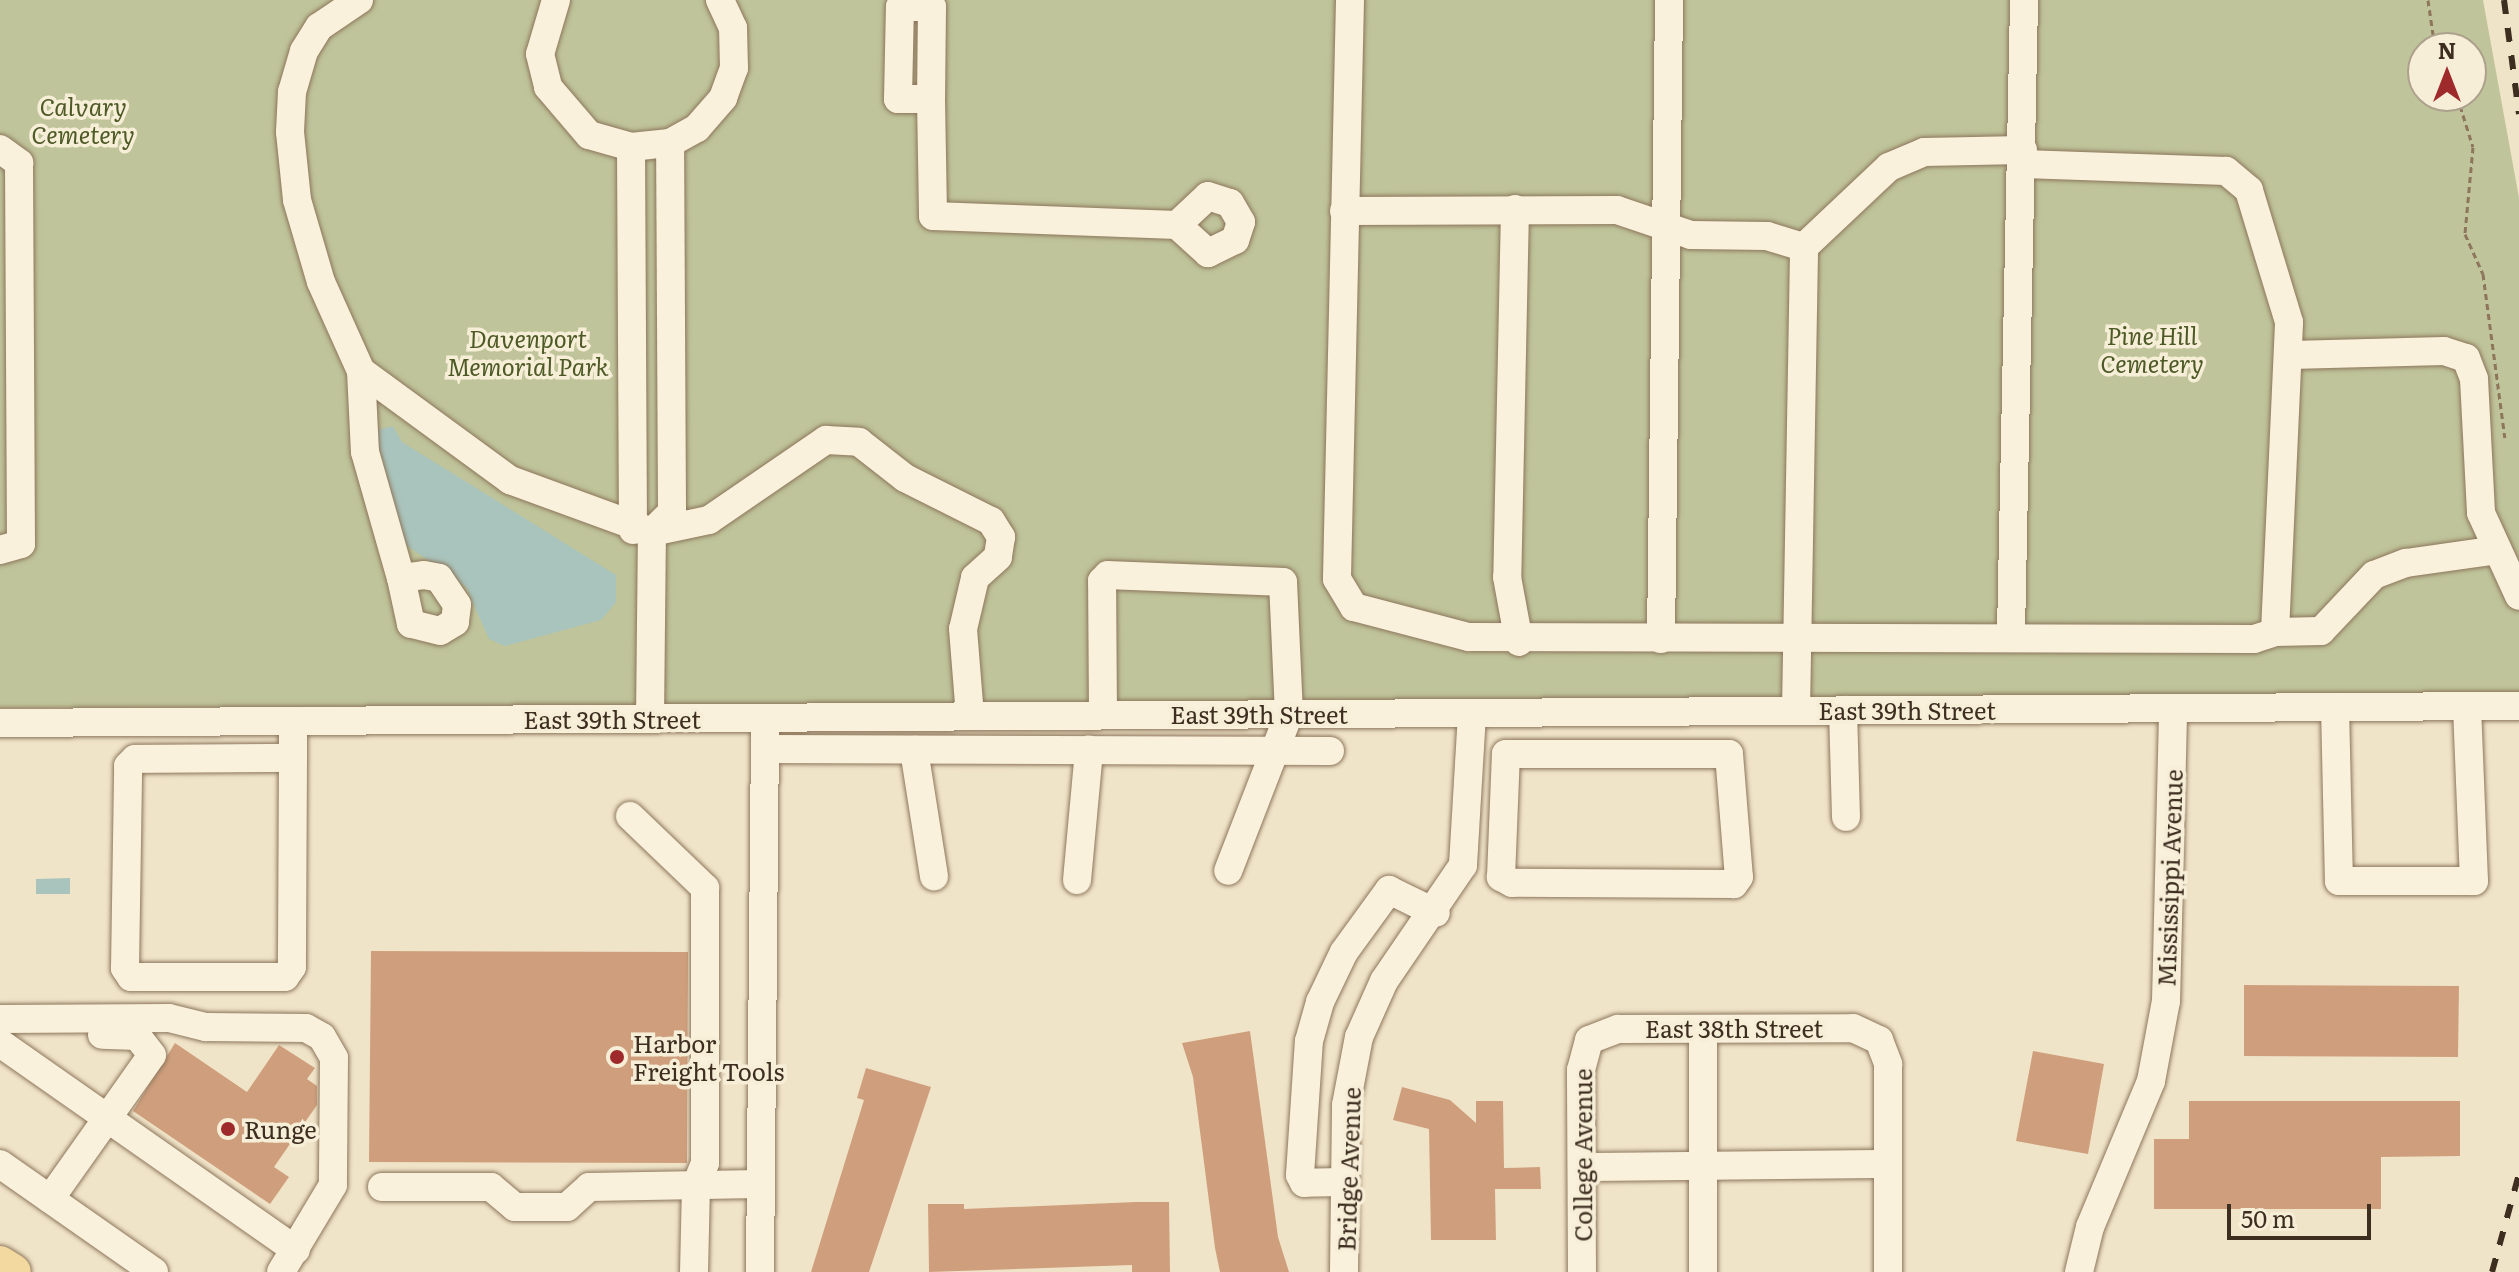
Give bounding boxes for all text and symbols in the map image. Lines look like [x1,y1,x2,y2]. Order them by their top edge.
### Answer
north arrow [2407,32,2487,112]
text: N [2438,33,2456,66]
park label: Calvary Cemetery [31,92,135,148]
park label: Pine Hill Cemetery [2100,321,2204,377]
park label: Davenport Memorial Park [447,324,609,380]
street label: East 39th Street [1818,696,1996,724]
street label: East 39th Street [1170,700,1348,728]
street label: East 39th Street [523,705,701,733]
street label: Mississippi Avenue [2151,769,2187,987]
street label: East 38th Street [1645,1014,1823,1042]
place label: Harbor Freight Tools [633,1029,784,1085]
marker: Harbor Freight Tools [608,1048,626,1066]
street label: College Avenue [1568,1068,1596,1242]
street label: Bridge Avenue [1331,1086,1365,1252]
place label: Runge [244,1115,317,1143]
marker: Runge [219,1120,237,1138]
scale bar [2231,1188,2375,1238]
text: 50 m [2241,1200,2295,1235]

